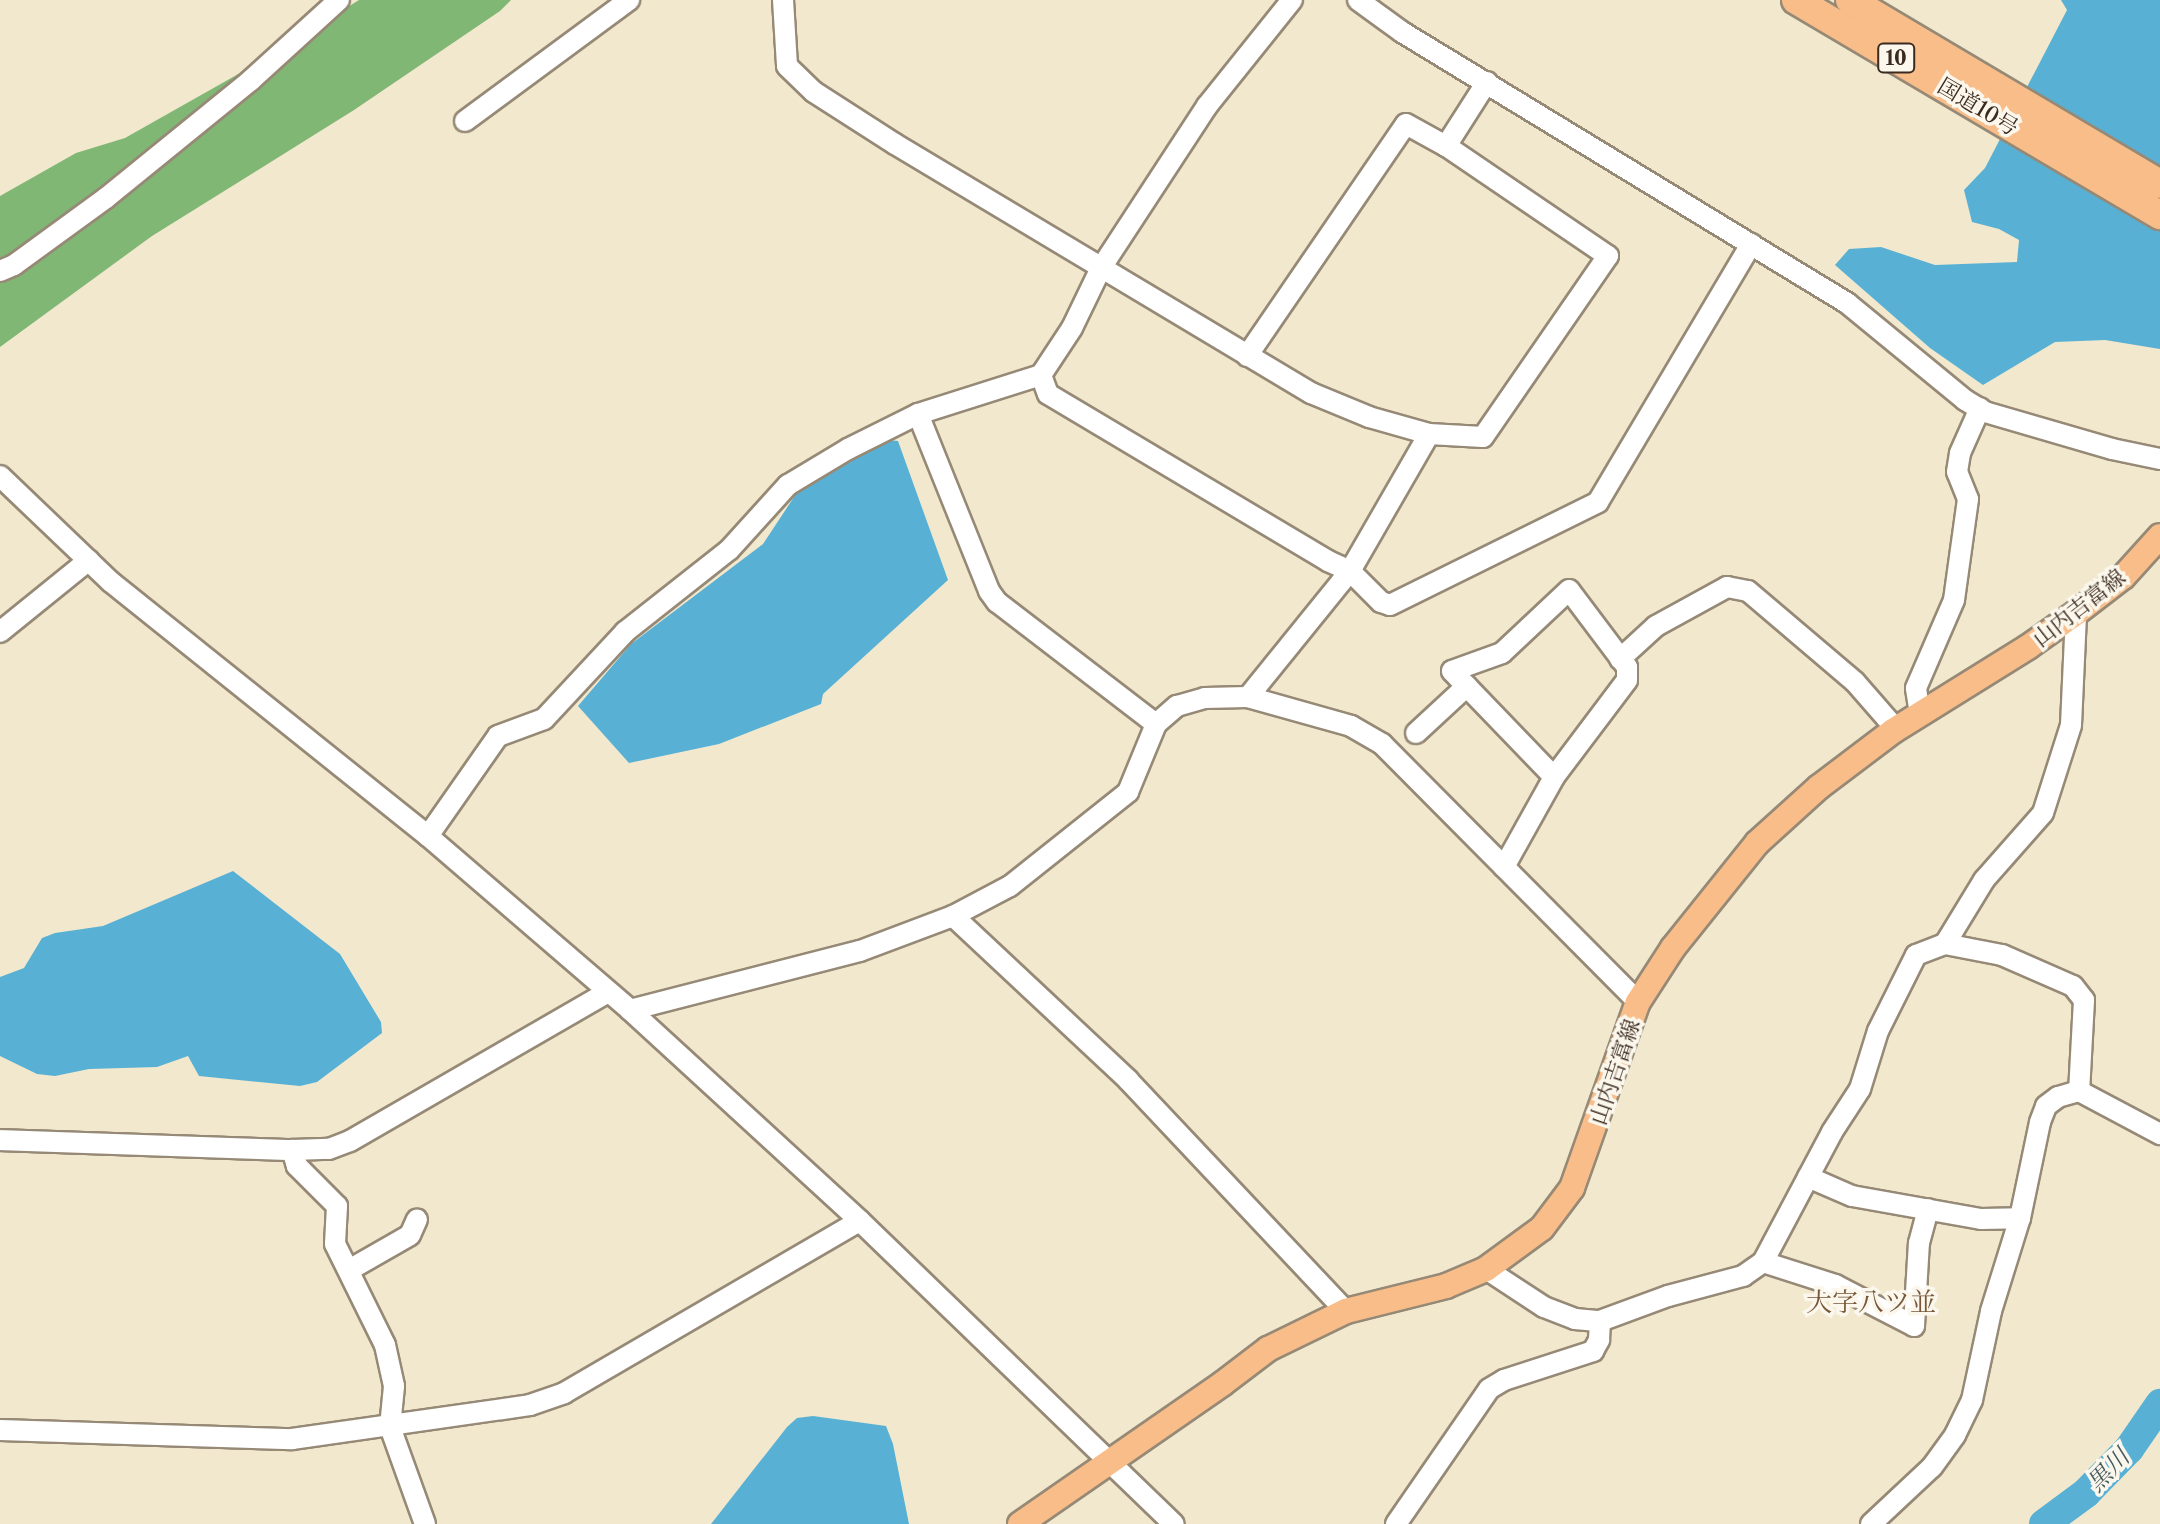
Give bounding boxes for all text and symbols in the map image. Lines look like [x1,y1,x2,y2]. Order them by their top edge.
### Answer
road number: 10 [1876,42,1916,74]
street label: 国道10号 [1933,73,2023,141]
street label: 山内吉富線 [2028,564,2130,652]
street label: 山内吉富線 [1585,1016,1645,1128]
district label: 大字八ツ並 [1806,1287,1936,1319]
water label: 黒川 [2081,1443,2135,1497]

